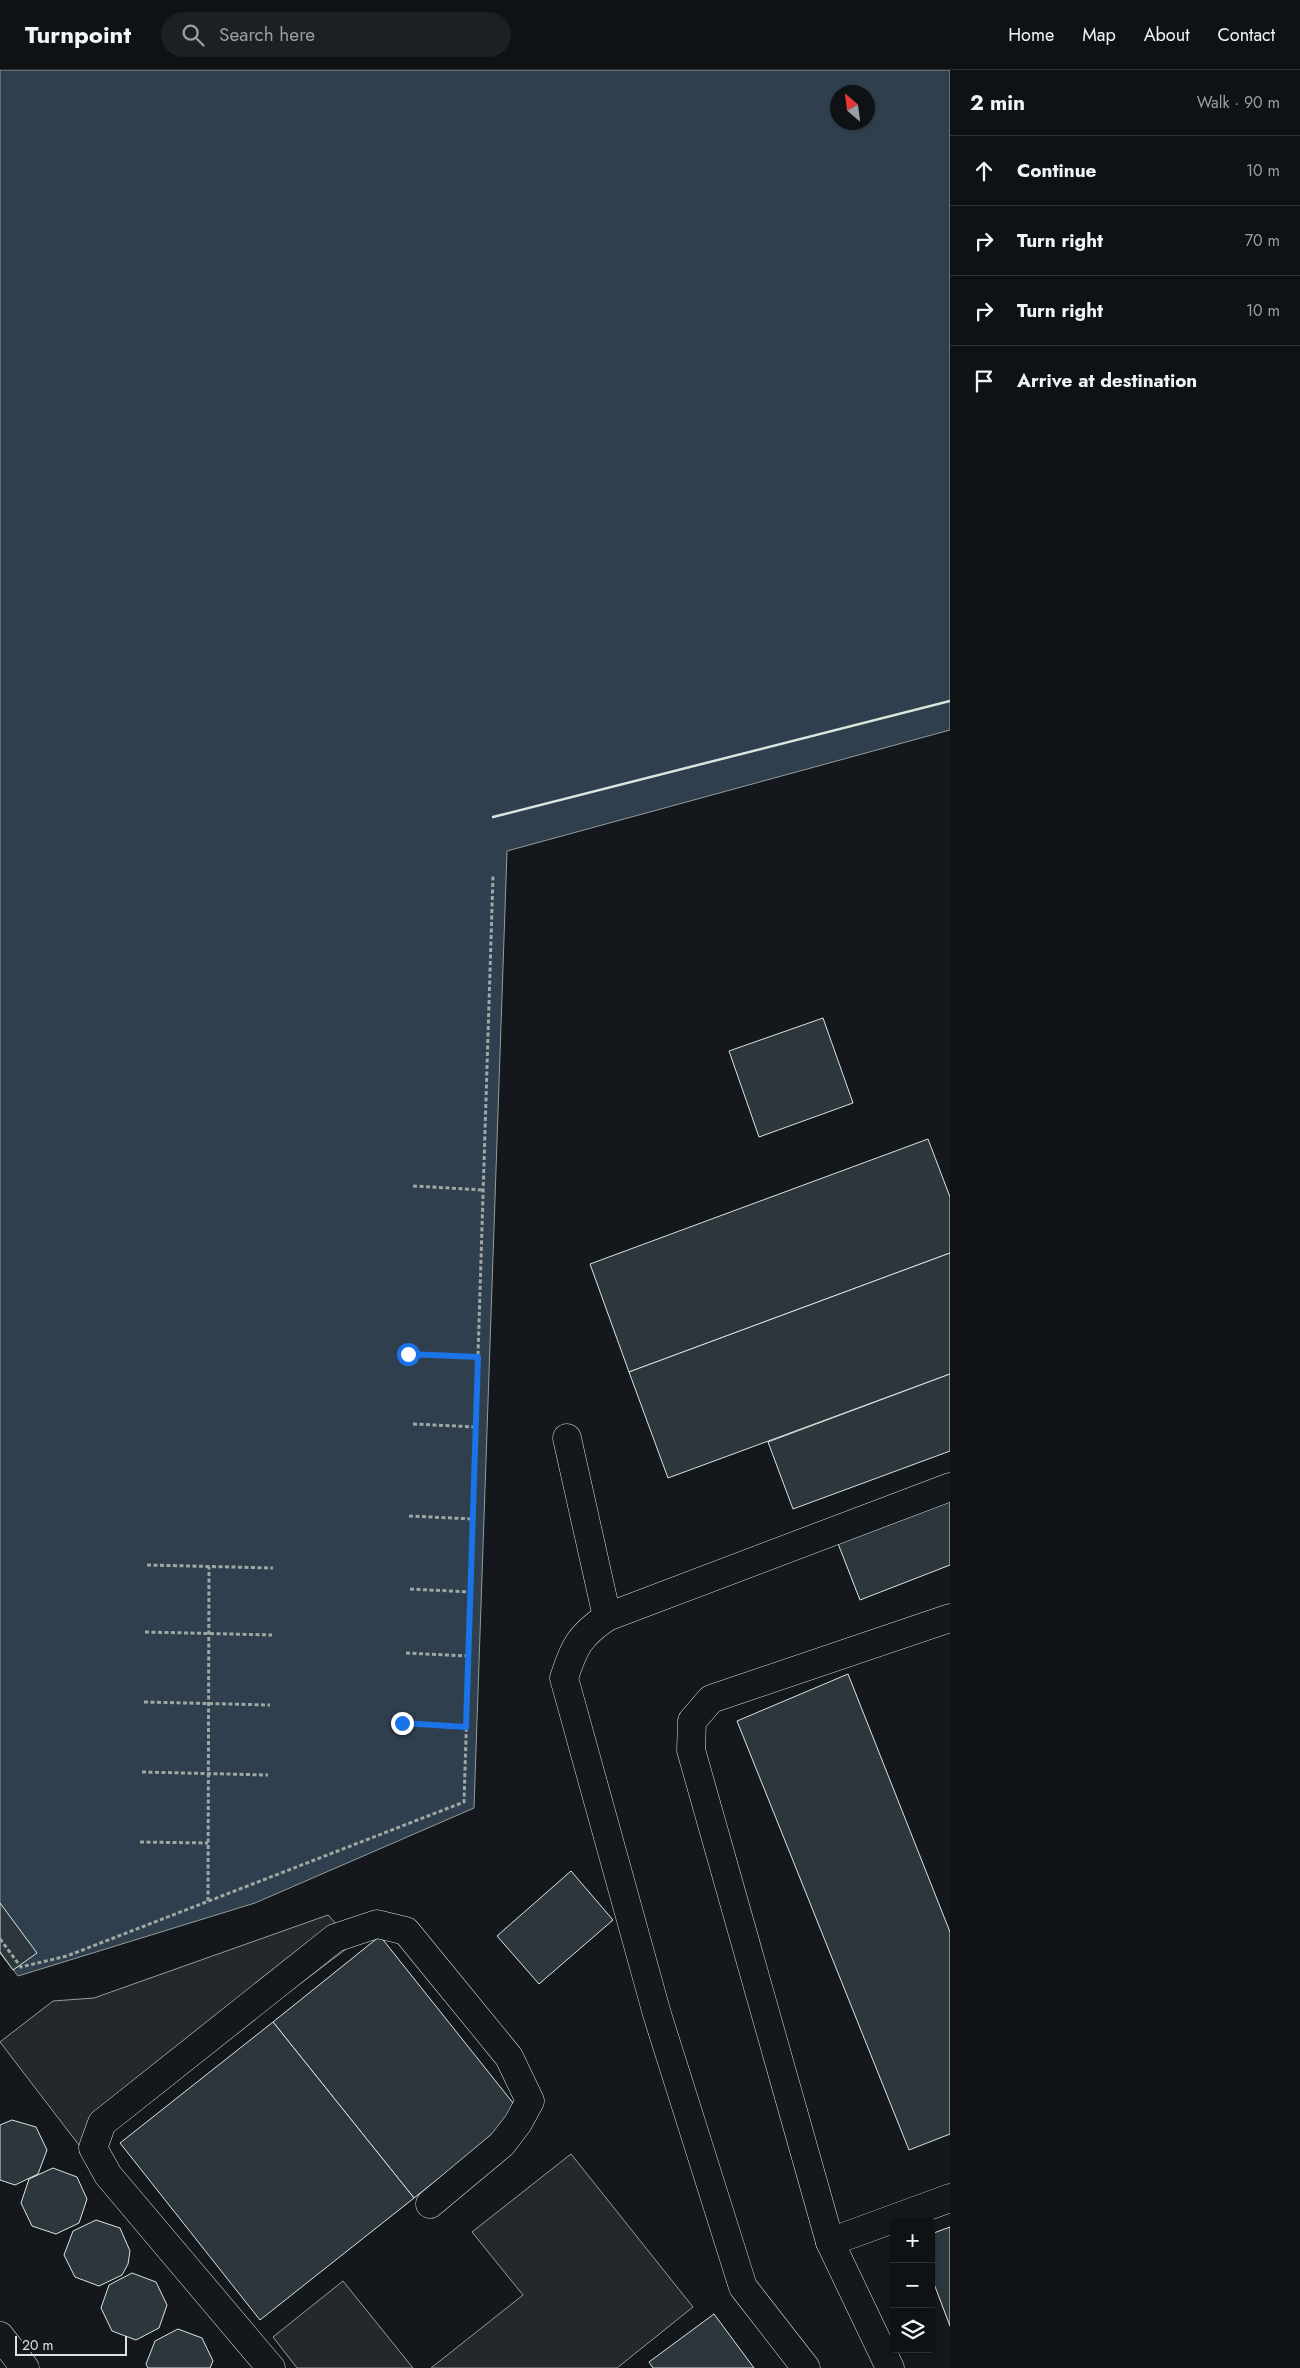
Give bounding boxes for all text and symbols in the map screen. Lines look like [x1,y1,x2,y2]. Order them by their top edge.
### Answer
search box [161,12,511,57]
text: Turnpoint [25,17,131,52]
icon: search [179,21,207,49]
text: Search here [219,21,315,48]
text: Home [1008,22,1054,48]
text: Map [1082,22,1116,48]
text: About [1144,22,1189,48]
text: Contact [1217,22,1275,48]
north arrow [830,85,875,130]
text: 2 min [970,88,1025,118]
text: Walk · 90 m [1197,91,1280,114]
icon: ahead [970,157,998,185]
text: Continue [1017,157,1096,184]
text: 10 m [1246,159,1280,182]
icon: right [970,227,998,255]
text: Turn right [1017,227,1103,254]
text: 70 m [1245,229,1280,252]
icon: right [970,297,998,325]
text: Turn right [1017,297,1103,324]
text: 10 m [1246,299,1280,322]
icon: arrive [970,367,998,395]
text: Arrive at destination [1017,367,1197,394]
route start [397,1343,420,1366]
route end [391,1712,414,1735]
map controls [890,2218,935,2353]
button: + [890,2218,935,2263]
button: − [890,2263,935,2308]
button: layers [890,2308,935,2353]
scale bar [15,2333,128,2356]
text: 20 m [22,2335,54,2355]

